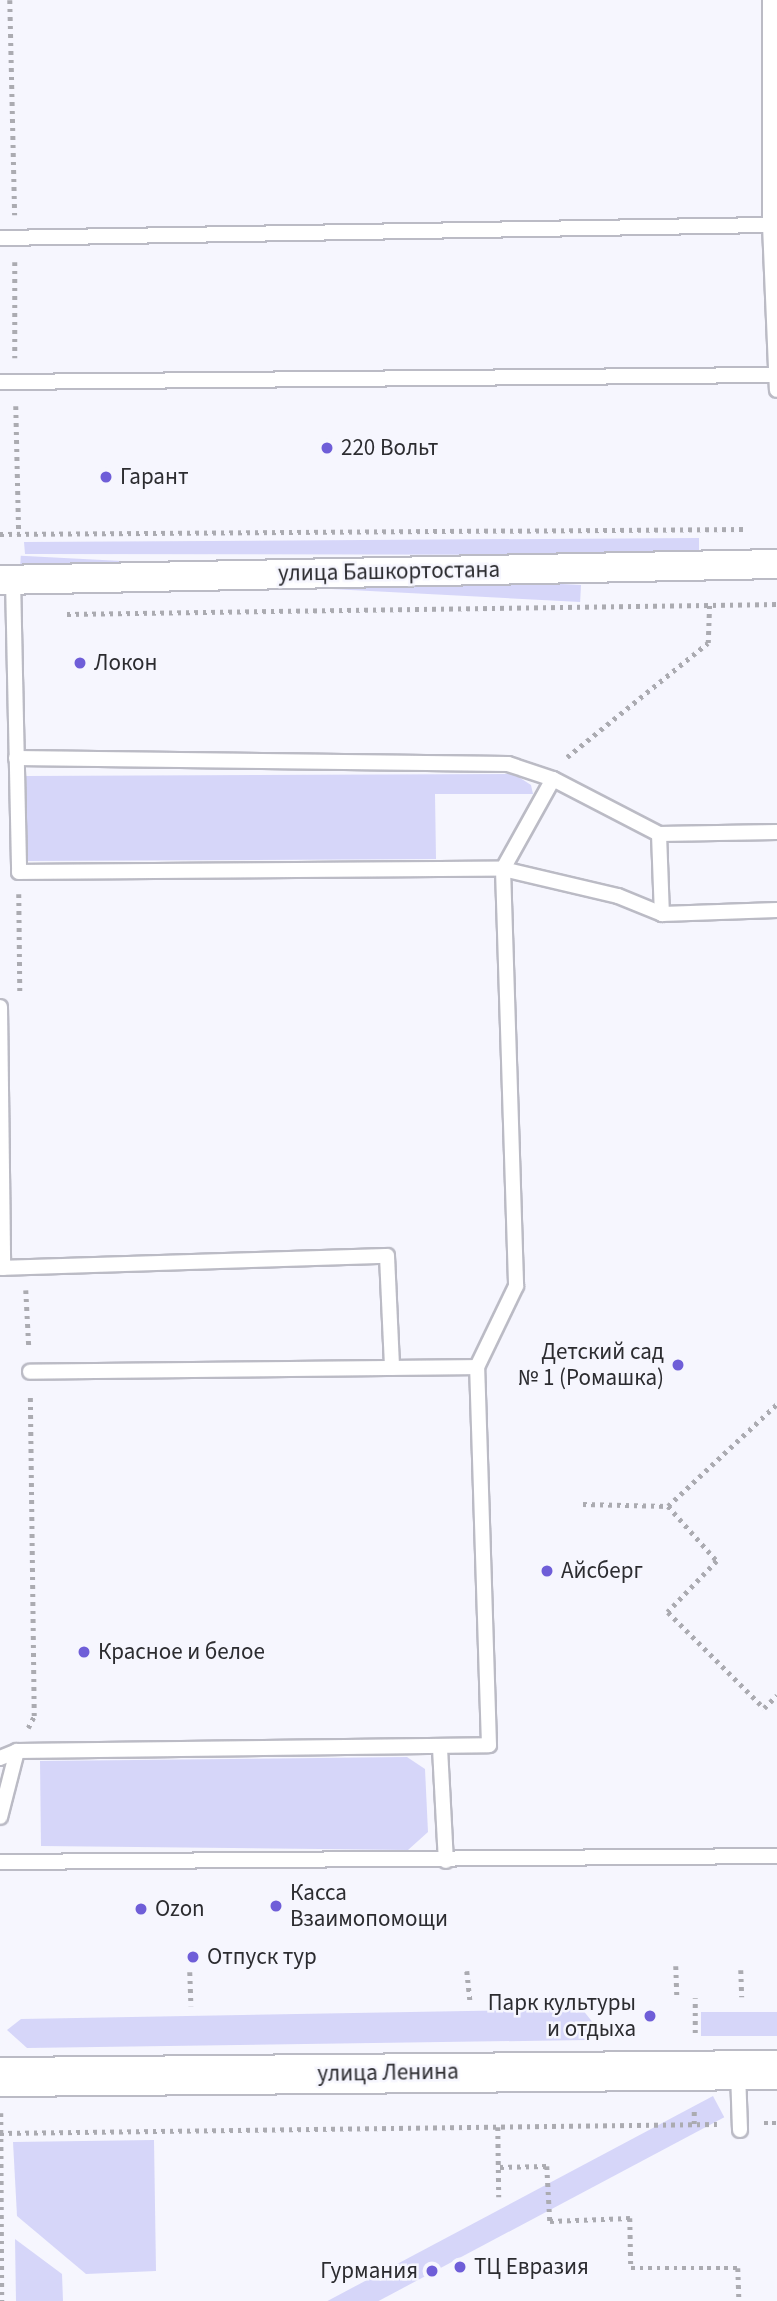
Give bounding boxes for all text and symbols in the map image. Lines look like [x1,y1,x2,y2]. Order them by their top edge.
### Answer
place label: 220 Вольт [341,434,438,462]
marker: 220 Вольт [319,440,335,456]
place label: Гарант [120,463,188,491]
marker: Гарант [98,469,114,485]
street label: улица Башкортостана [278,556,500,588]
place label: Локон [94,649,157,677]
marker: Локон [72,655,88,671]
place label: Детский сад № 1 (Ромашка) [518,1338,664,1392]
marker: Детский сад № 1 (Ромашка) [670,1357,686,1373]
place label: Айсберг [561,1557,643,1585]
marker: Айсберг [539,1563,555,1579]
place label: Красное и белое [98,1638,265,1666]
marker: Красное и белое [76,1644,92,1660]
place label: Касса Взаимопомощи [290,1879,448,1933]
place label: Ozon [155,1895,205,1923]
marker: Касса Взаимопомощи [268,1898,284,1914]
marker: Ozon [133,1901,149,1917]
place label: Отпуск тур [207,1943,317,1971]
marker: Отпуск тур [185,1949,201,1965]
place label: Парк культуры и отдыха [488,1989,636,2043]
marker: Парк культуры и отдыха [642,2008,658,2024]
street label: улица Ленина [317,2058,459,2088]
place label: ТЦ Евразия [474,2253,589,2281]
place label: Гурмания [320,2257,418,2285]
marker: ТЦ Евразия [452,2259,468,2275]
marker: Гурмания [424,2263,440,2279]

